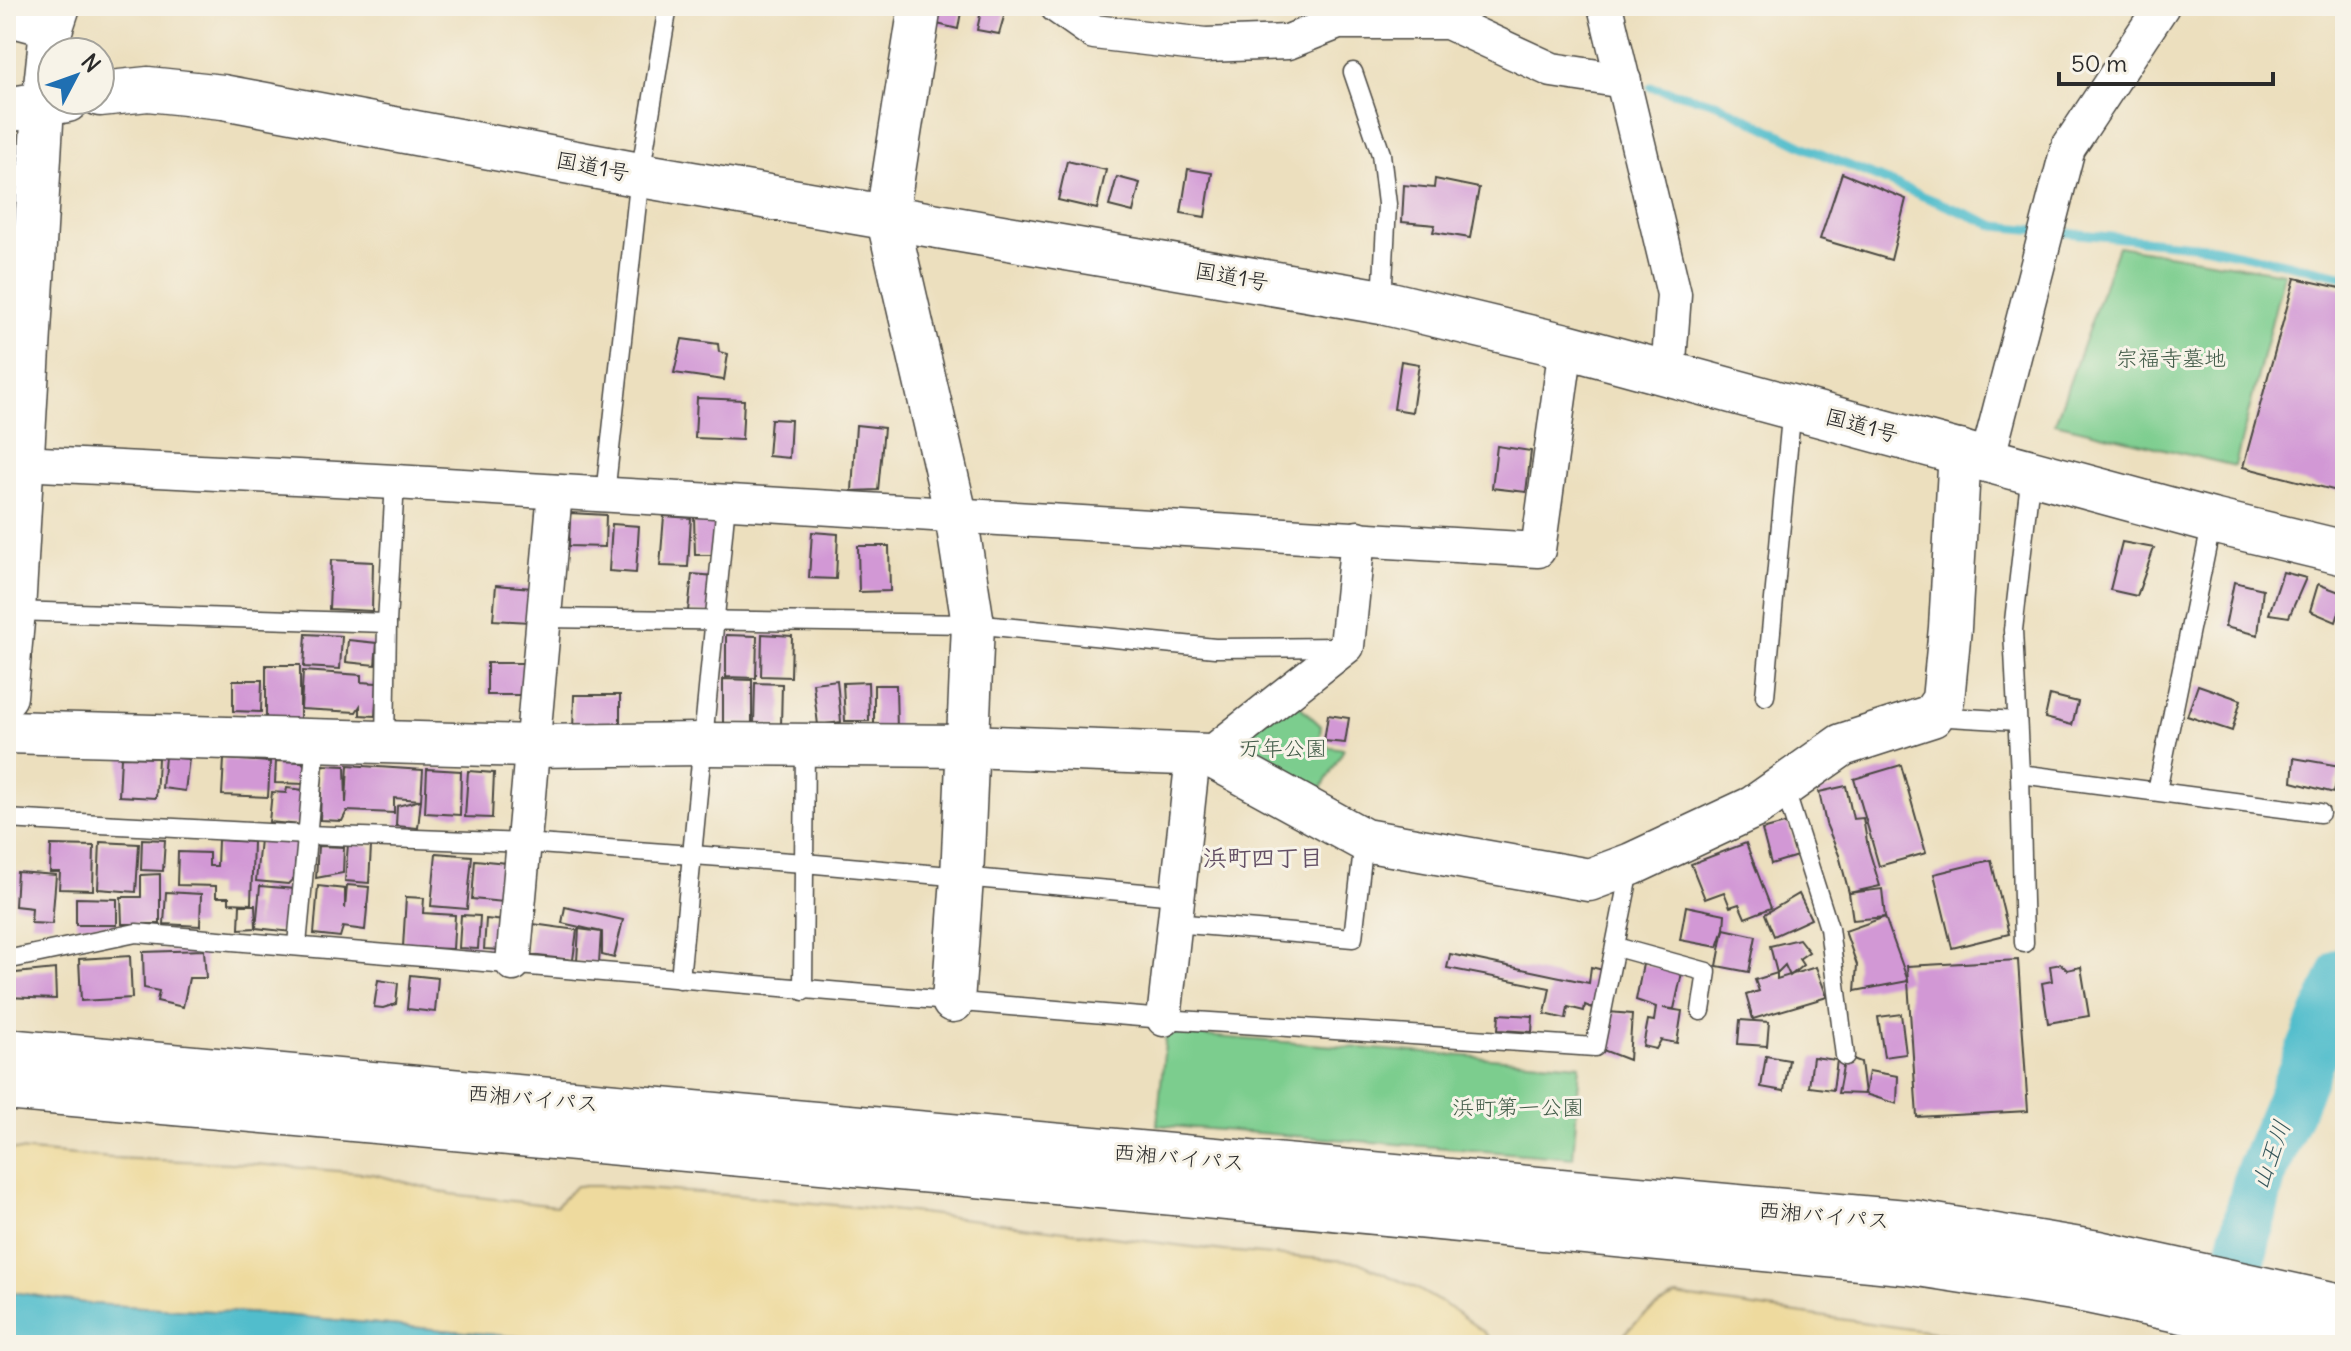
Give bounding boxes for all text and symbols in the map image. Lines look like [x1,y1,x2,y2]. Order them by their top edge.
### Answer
north arrow [36,36,116,116]
scale bar [2059,36,2273,86]
text: N [76,48,107,78]
text: 50 m [2071,48,2127,78]
street label: 国道1号 [554,145,632,187]
street label: 国道1号 [1193,256,1271,296]
park label: 宗福寺墓地 [2116,344,2226,372]
street label: 国道1号 [1822,402,1902,448]
park label: 万年公園 [1239,734,1327,762]
district label: 浜町四丁目 [1203,842,1323,872]
street label: 西湘バイパス [466,1078,600,1118]
park label: 浜町第一公園 [1452,1093,1584,1121]
water label: 山王川 [2244,1116,2296,1194]
street label: 西湘バイパス [1112,1137,1246,1177]
street label: 西湘バイパス [1757,1195,1891,1235]

